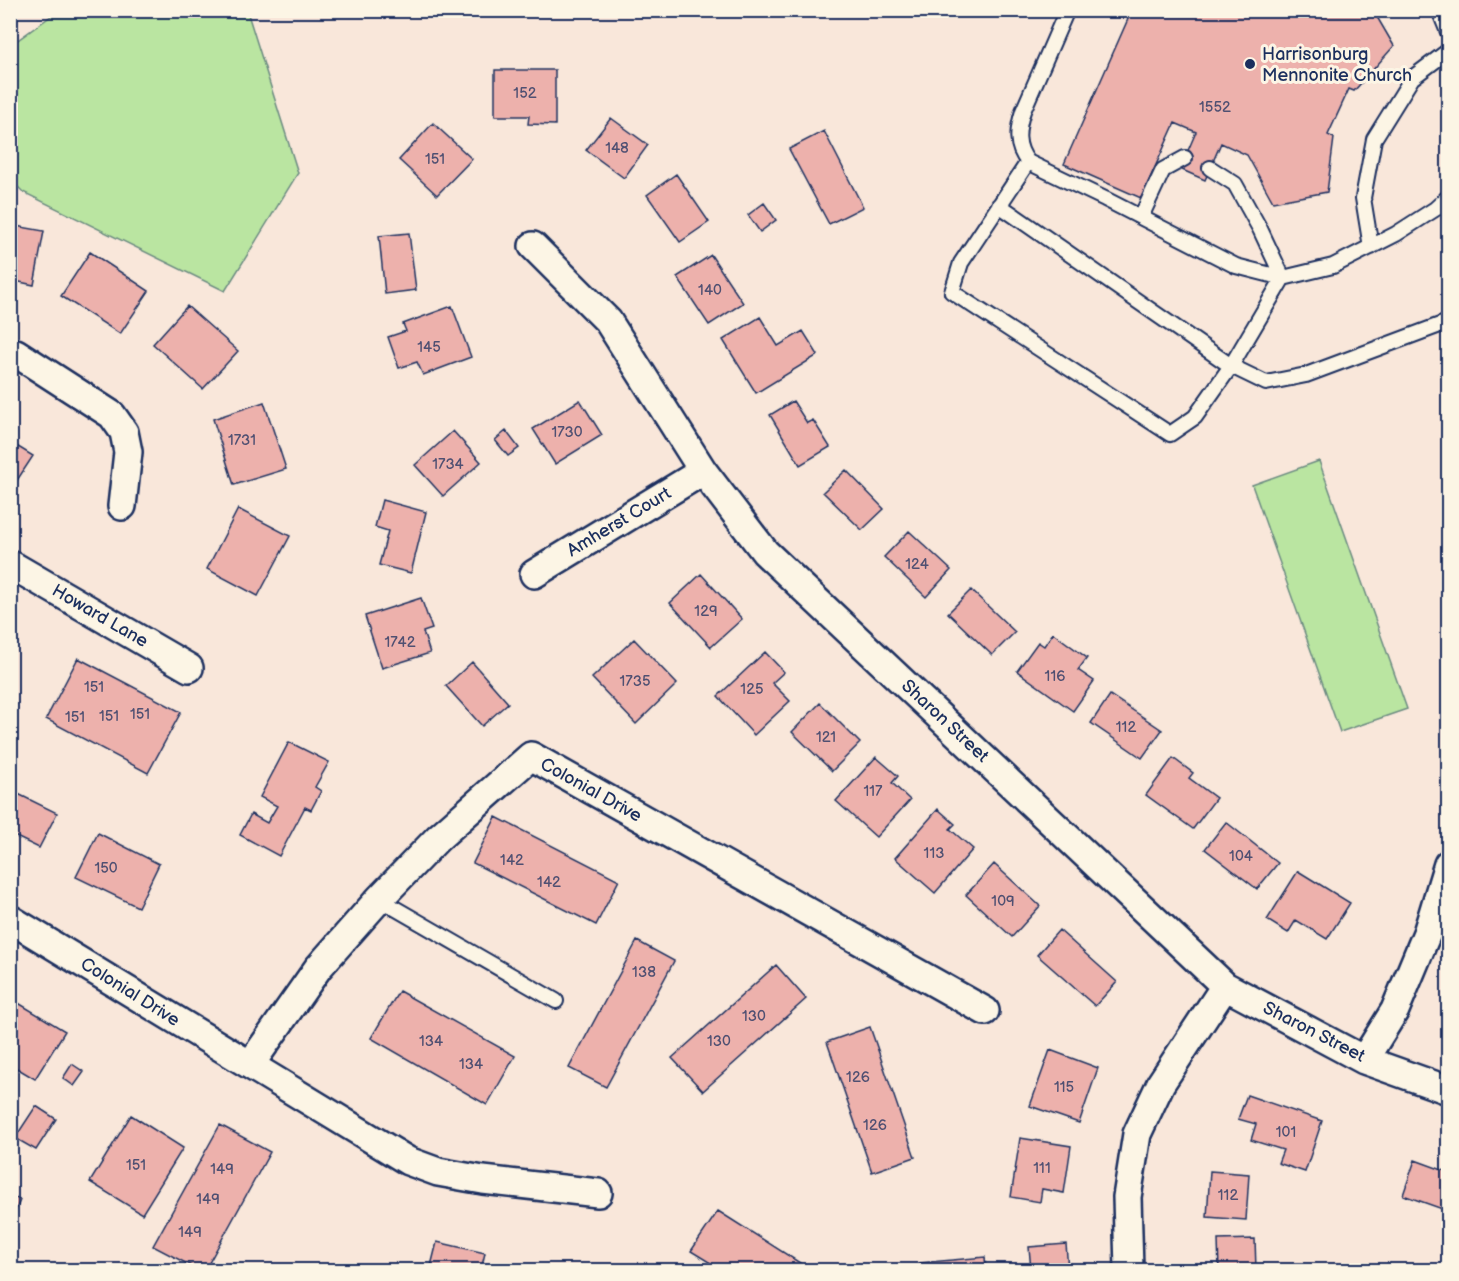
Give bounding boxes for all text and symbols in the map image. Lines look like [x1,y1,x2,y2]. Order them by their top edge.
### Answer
place label: Harrisonburg Mennonite Church [1262,44,1412,86]
marker: Harrisonburg Mennonite Church [1243,57,1257,71]
house number: 152 [513,84,537,103]
house number: 1552 [1199,98,1231,117]
house number: 148 [605,139,629,158]
house number: 151 [425,150,445,169]
house number: 140 [698,281,722,300]
house number: 145 [417,338,441,357]
house number: 1730 [551,423,583,442]
house number: 1731 [228,431,256,450]
house number: 1734 [432,455,464,474]
street label: Amherst Court [563,483,675,561]
house number: 124 [905,555,929,574]
street label: Howard Lane [48,580,152,652]
house number: 129 [694,602,718,621]
house number: 1742 [384,633,416,652]
house number: 116 [1045,667,1065,686]
house number: 1735 [620,672,651,691]
street label: Sharon Street [897,675,993,767]
house number: 151 [84,678,104,697]
house number: 125 [740,680,764,699]
house number: 151 [130,705,150,724]
house number: 151 [99,707,119,726]
house number: 151 [65,708,85,727]
house number: 112 [1116,718,1136,737]
house number: 121 [816,728,836,747]
street label: Colonial Drive [537,753,646,827]
house number: 117 [864,782,883,801]
house number: 113 [924,844,944,863]
house number: 104 [1229,847,1253,866]
house number: 142 [500,851,524,870]
house number: 150 [94,859,118,878]
house number: 142 [537,873,561,892]
house number: 109 [991,892,1015,911]
street label: Colonial Drive [77,953,184,1031]
house number: 138 [632,963,656,982]
street label: Sharon Street [1260,997,1369,1067]
house number: 130 [742,1007,766,1026]
house number: 134 [419,1032,443,1051]
house number: 130 [707,1032,731,1051]
house number: 134 [459,1055,483,1074]
house number: 126 [846,1068,870,1087]
house number: 115 [1054,1078,1074,1097]
house number: 126 [863,1116,887,1135]
house number: 101 [1276,1123,1296,1142]
house number: 151 [126,1156,146,1175]
house number: 111 [1033,1159,1051,1178]
house number: 149 [210,1160,234,1179]
house number: 112 [1218,1186,1238,1205]
house number: 149 [196,1190,220,1209]
house number: 149 [178,1223,202,1242]

